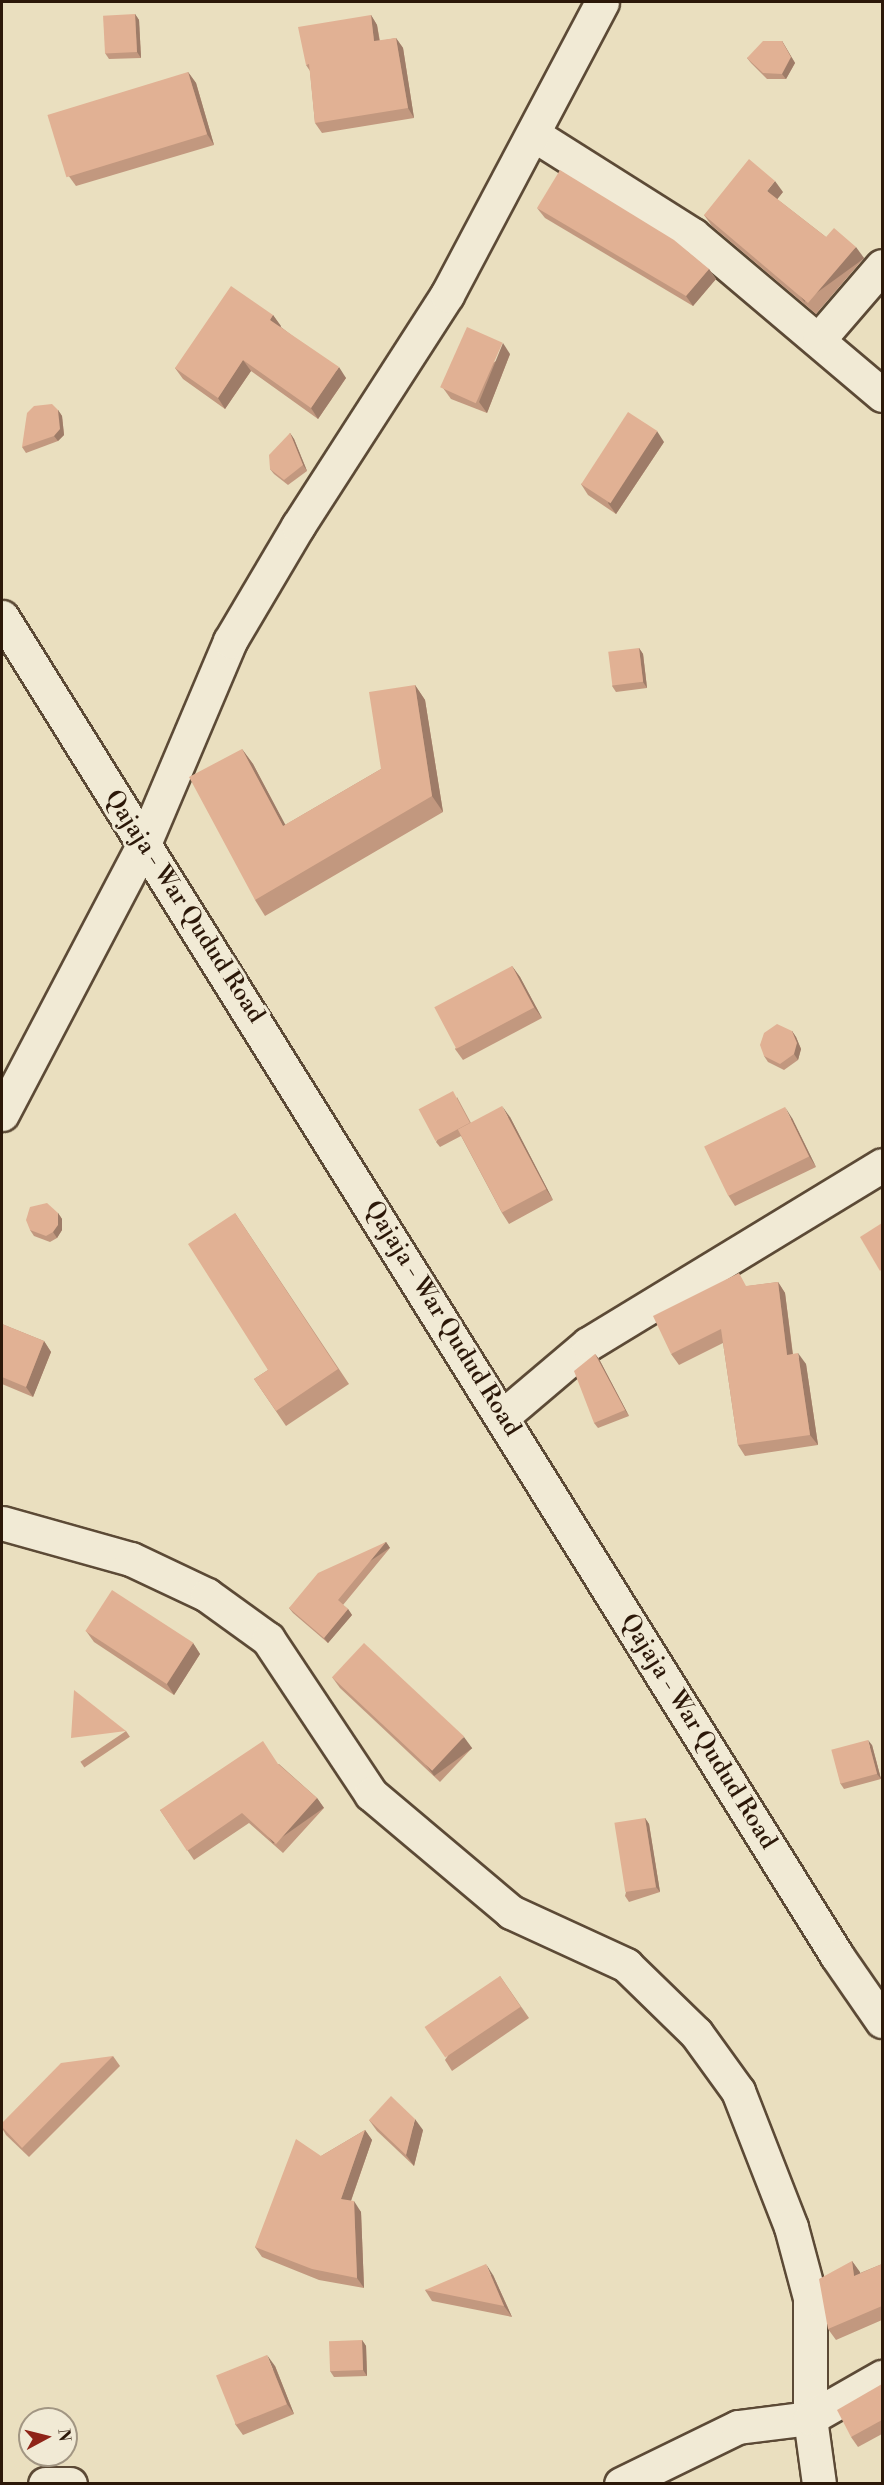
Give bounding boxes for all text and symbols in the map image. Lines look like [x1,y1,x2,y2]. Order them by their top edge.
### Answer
street label: Qajaja - War Qudud Road [98,785,270,1029]
street label: Qajaja - War Qudud Road [358,1196,526,1442]
street label: Qajaja - War Qudud Road [614,1609,782,1855]
north arrow [18,2407,78,2467]
text: N [53,2428,75,2443]

